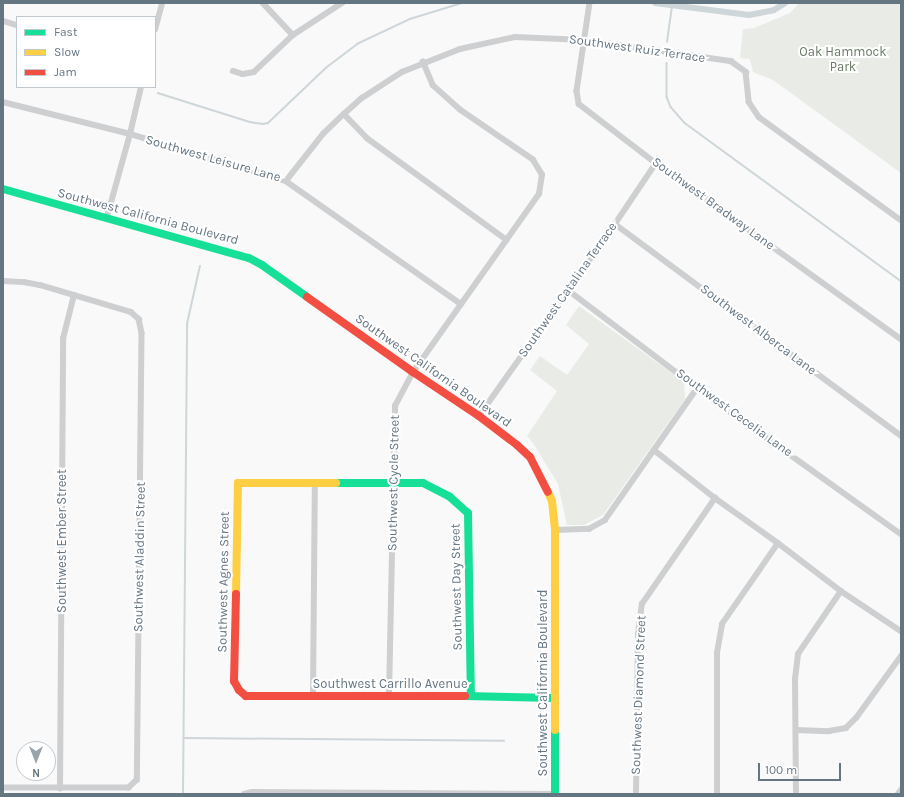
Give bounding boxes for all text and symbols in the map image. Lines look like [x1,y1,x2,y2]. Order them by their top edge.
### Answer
legend [16,16,156,88]
text: Fast [54,25,77,39]
street label: Southwest Ruiz Terrace [568,32,706,66]
text: Slow [54,45,80,59]
park label: Oak Hammock Park [799,45,887,76]
text: Jam [54,65,77,79]
street label: Southwest Leisure Lane [144,132,282,186]
street label: Southwest Bradway Lane [649,154,777,254]
street label: Southwest California Boulevard [56,185,240,249]
street label: Southwest Catalina Terrace [515,219,621,361]
street label: Southwest Alberca Lane [697,281,819,379]
street label: Southwest California Boulevard [352,311,514,431]
street label: Southwest Cecelia Lane [673,366,795,460]
street label: Southwest Cycle Street [385,415,403,551]
street label: Southwest Ember Street [54,469,70,613]
street label: Southwest Aladdin Street [131,482,149,632]
street label: Southwest Agnes Street [215,511,233,653]
street label: Southwest Day Street [448,523,466,651]
street label: Southwest California Boulevard [535,590,551,776]
street label: Southwest Diamond Street [628,615,650,775]
street label: Southwest Carrillo Avenue [312,676,468,692]
north arrow [16,741,56,781]
scale bar [760,755,843,781]
text: 100 m [765,763,797,777]
text: N [32,766,40,779]

